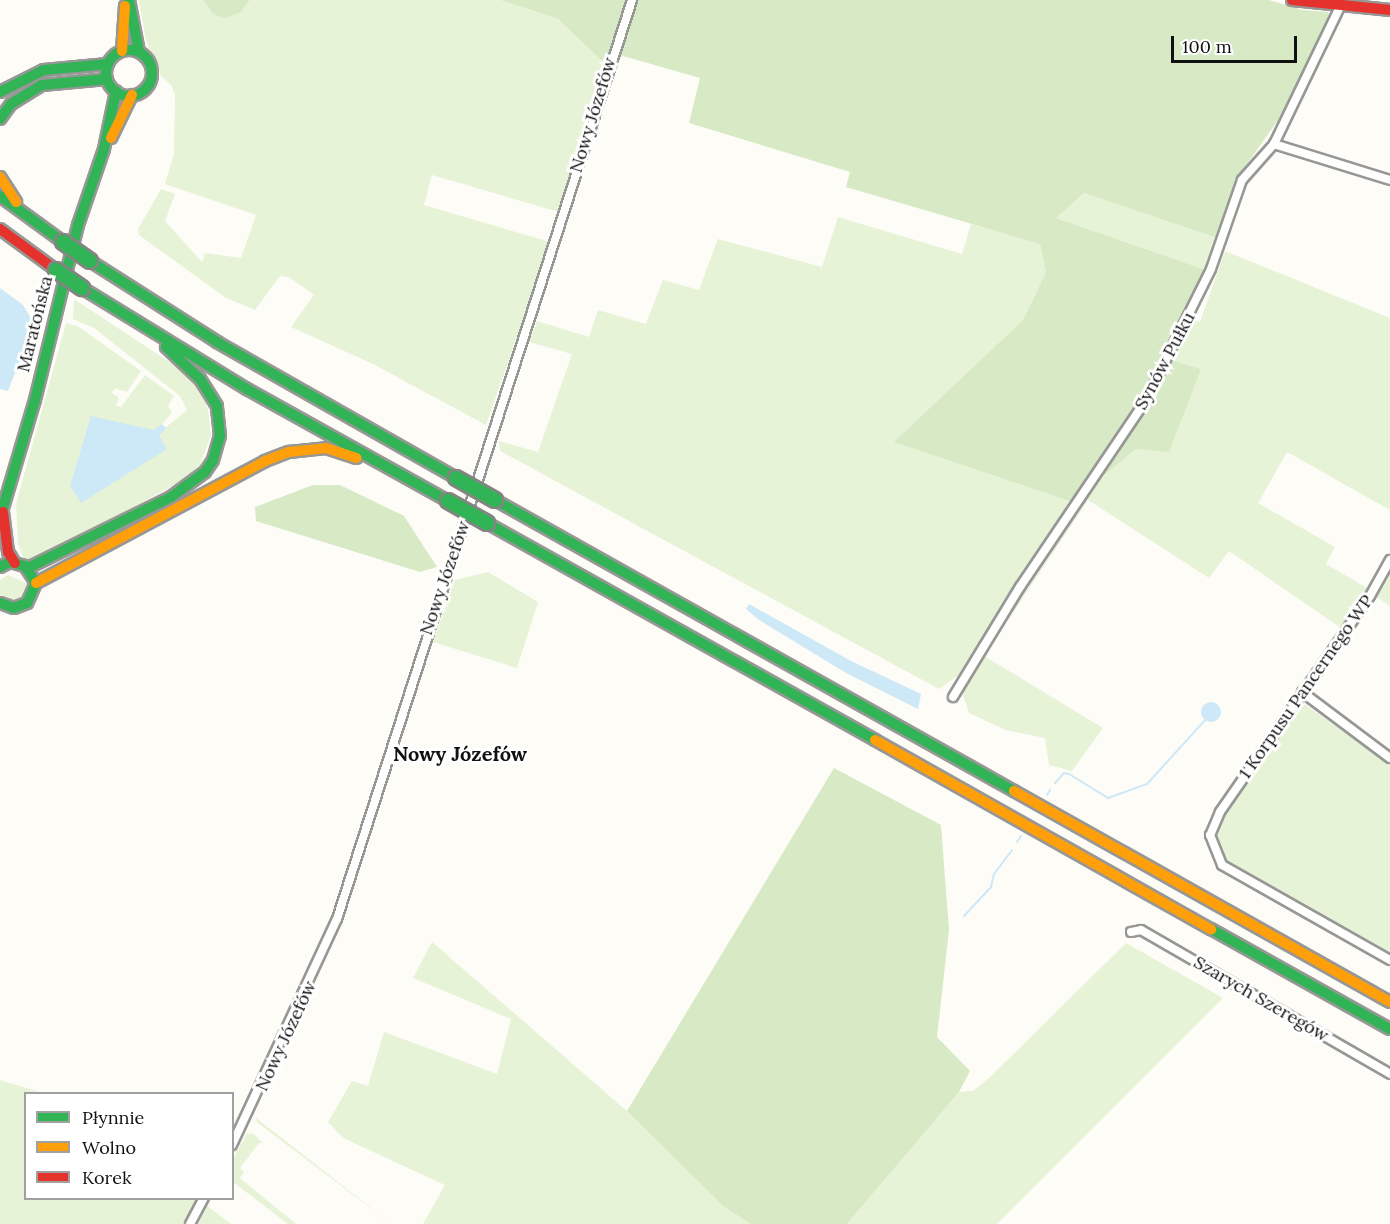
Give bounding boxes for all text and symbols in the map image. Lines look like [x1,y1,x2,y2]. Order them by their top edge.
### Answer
scale bar [1174,24,1300,62]
text: 100 m [1182,35,1232,58]
street label: Nowy Józefów [565,55,621,175]
street label: Maratońska [13,274,57,374]
street label: Synów Pułku [1130,308,1200,414]
street label: Nowy Józefów [415,518,475,638]
street label: 1 Korpusu Pancernego WP [1234,591,1378,783]
district label: Nowy Józefów [393,741,527,765]
street label: Szarych Szeregów [1190,952,1332,1046]
street label: Nowy Józefów [251,977,321,1095]
legend [24,1092,234,1200]
text: Płynnie [82,1106,144,1129]
text: Wolno [82,1136,136,1159]
text: Korek [82,1166,132,1189]

